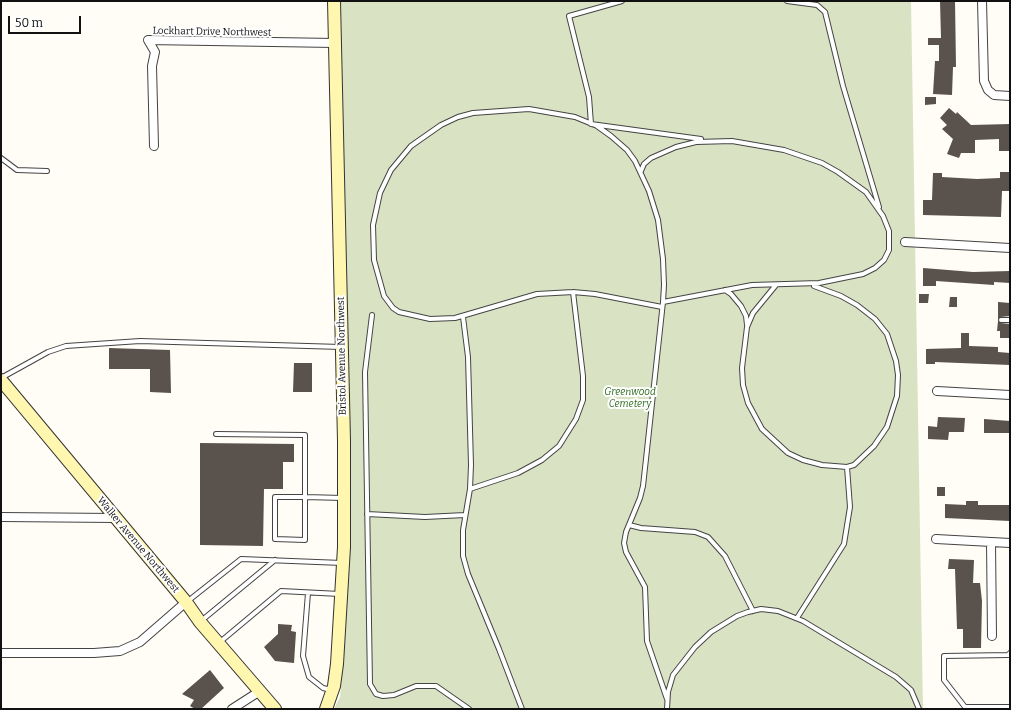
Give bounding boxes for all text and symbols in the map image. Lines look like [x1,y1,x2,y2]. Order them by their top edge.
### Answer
scale bar [10,8,83,34]
text: 50 m [15,16,43,30]
street label: Lockhart Drive Northwest [152,25,272,39]
street label: Bristol Avenue Northwest [335,297,349,415]
park label: Greenwood Cemetery [604,386,656,410]
street label: Walker Avenue Northwest [94,495,182,595]

